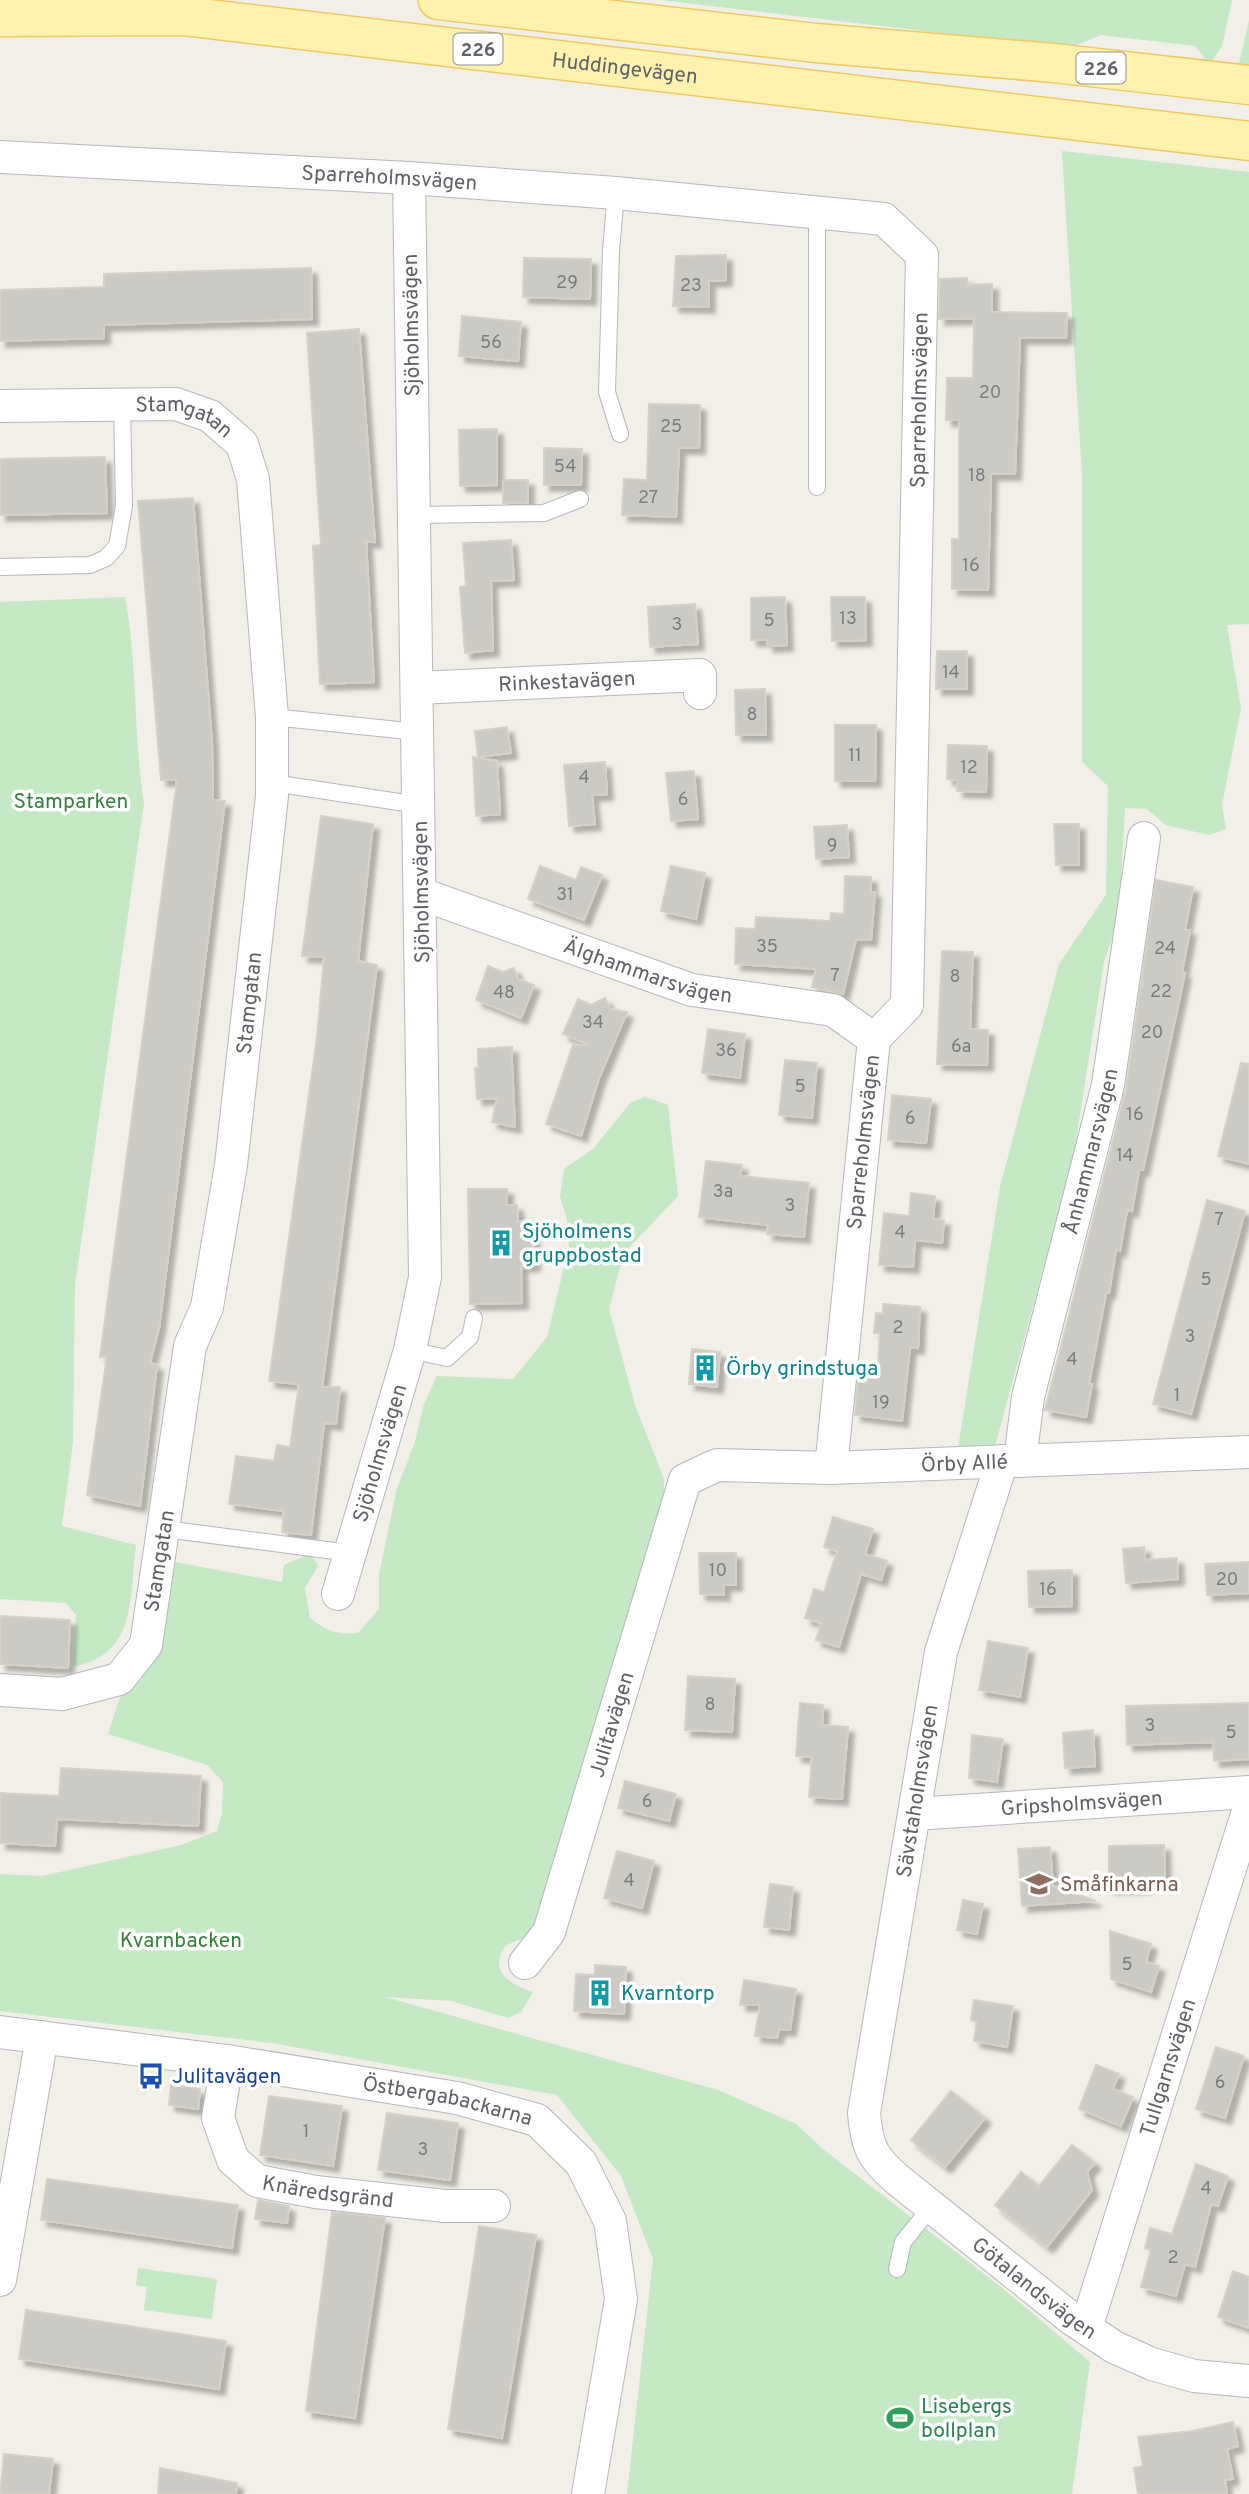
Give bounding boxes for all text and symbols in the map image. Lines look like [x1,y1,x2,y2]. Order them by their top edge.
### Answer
road number: 226 [454,34,503,64]
street label: Huddingevägen [550,47,699,91]
road number: 226 [1076,52,1126,83]
street label: Sparreholmsvägen [301,160,478,198]
street label: Sjöholmsvägen [398,253,427,397]
house number: 29 [556,272,578,295]
house number: 23 [680,275,702,298]
street label: Sparreholmsvägen [905,312,936,488]
house number: 56 [480,332,502,355]
house number: 20 [979,382,1001,405]
street label: Stamgatan [135,392,238,445]
house number: 25 [660,416,682,439]
house number: 54 [554,456,576,479]
house number: 18 [968,465,986,488]
house number: 27 [638,487,658,510]
house number: 16 [962,555,980,578]
house number: 13 [839,608,857,631]
house number: 5 [763,610,775,633]
house number: 3 [672,614,682,637]
house number: 14 [942,662,960,685]
street label: Rinkestavägen [498,666,636,699]
house number: 8 [747,704,758,727]
house number: 11 [848,745,862,768]
house number: 12 [960,757,978,780]
house number: 4 [578,767,590,790]
park label: Stamparken [14,789,128,816]
house number: 6 [678,789,688,812]
street label: Sjöholmsvägen [408,820,437,964]
house number: 9 [827,835,837,858]
house number: 31 [556,884,574,907]
street label: Älghammarsvägen [559,933,734,1011]
house number: 35 [756,936,778,959]
house number: 24 [1154,938,1176,961]
street label: Stamgatan [232,950,269,1056]
house number: 7 [830,965,840,988]
house number: 8 [950,966,961,989]
house number: 22 [1150,981,1172,1004]
house number: 48 [493,982,515,1005]
house number: 34 [582,1012,604,1035]
house number: 20 [1141,1022,1163,1045]
house number: 6a [951,1036,971,1059]
house number: 36 [715,1040,737,1063]
street label: Sparreholmsvägen [842,1053,887,1231]
street label: Ånhammarsvägen [1058,1067,1125,1238]
house number: 5 [794,1076,806,1099]
house number: 16 [1126,1104,1144,1127]
house number: 6 [905,1108,915,1131]
house number: 14 [1116,1145,1134,1168]
house number: 3a [713,1181,733,1204]
house number: 3 [785,1195,795,1218]
house number: 7 [1214,1209,1224,1232]
place label: Sjöholmens gruppbostad [522,1219,642,1270]
house number: 4 [894,1222,906,1245]
building icon: Sjöholmens gruppbostad [486,1228,516,1258]
house number: 5 [1200,1269,1212,1292]
house number: 2 [892,1317,904,1340]
house number: 3 [1185,1326,1195,1349]
house number: 4 [1066,1349,1078,1372]
building icon: Örby grindstuga [690,1353,720,1383]
place label: Örby grindstuga [726,1356,878,1383]
street label: Sjöholmsvägen [348,1381,414,1526]
house number: 1 [1174,1385,1180,1408]
house number: 19 [872,1392,890,1415]
street label: Örby Allé [920,1449,1008,1480]
street label: Stamgatan [139,1508,182,1614]
house number: 10 [709,1560,727,1583]
house number: 20 [1216,1569,1238,1592]
house number: 16 [1039,1579,1057,1602]
street label: Julitavägen [584,1669,642,1781]
house number: 8 [705,1694,716,1717]
street label: Sävstaholmsvägen [891,1703,946,1880]
house number: 3 [1145,1715,1155,1738]
house number: 5 [1225,1722,1237,1745]
street label: Gripsholmsvägen [1000,1786,1164,1823]
house number: 6 [642,1791,652,1814]
school or university icon: Småfinkarna [1024,1869,1054,1899]
house number: 4 [623,1870,635,1893]
place label: Småfinkarna [1060,1872,1179,1899]
park label: Kvarnbacken [120,1928,242,1955]
house number: 5 [1121,1954,1133,1977]
building icon: Kvarntorp [585,1978,615,2008]
place label: Kvarntorp [621,1981,715,2008]
street label: Tullgarnsvägen [1135,1995,1203,2140]
bus stop icon: Julitavägen [136,2061,166,2091]
place label: Julitavägen [172,2064,281,2091]
street label: Östbergabackarna [360,2071,535,2133]
house number: 6 [1215,2072,1225,2095]
house number: 1 [303,2121,309,2144]
house number: 3 [418,2139,428,2162]
street label: Knäredsgränd [260,2170,395,2215]
house number: 4 [1200,2178,1212,2201]
street label: Götalandsvägen [965,2232,1101,2346]
house number: 2 [1167,2247,1179,2270]
place label: Lisebergs bollplan [921,2394,1012,2445]
sports icon: Lisebergs bollplan [885,2403,915,2433]

